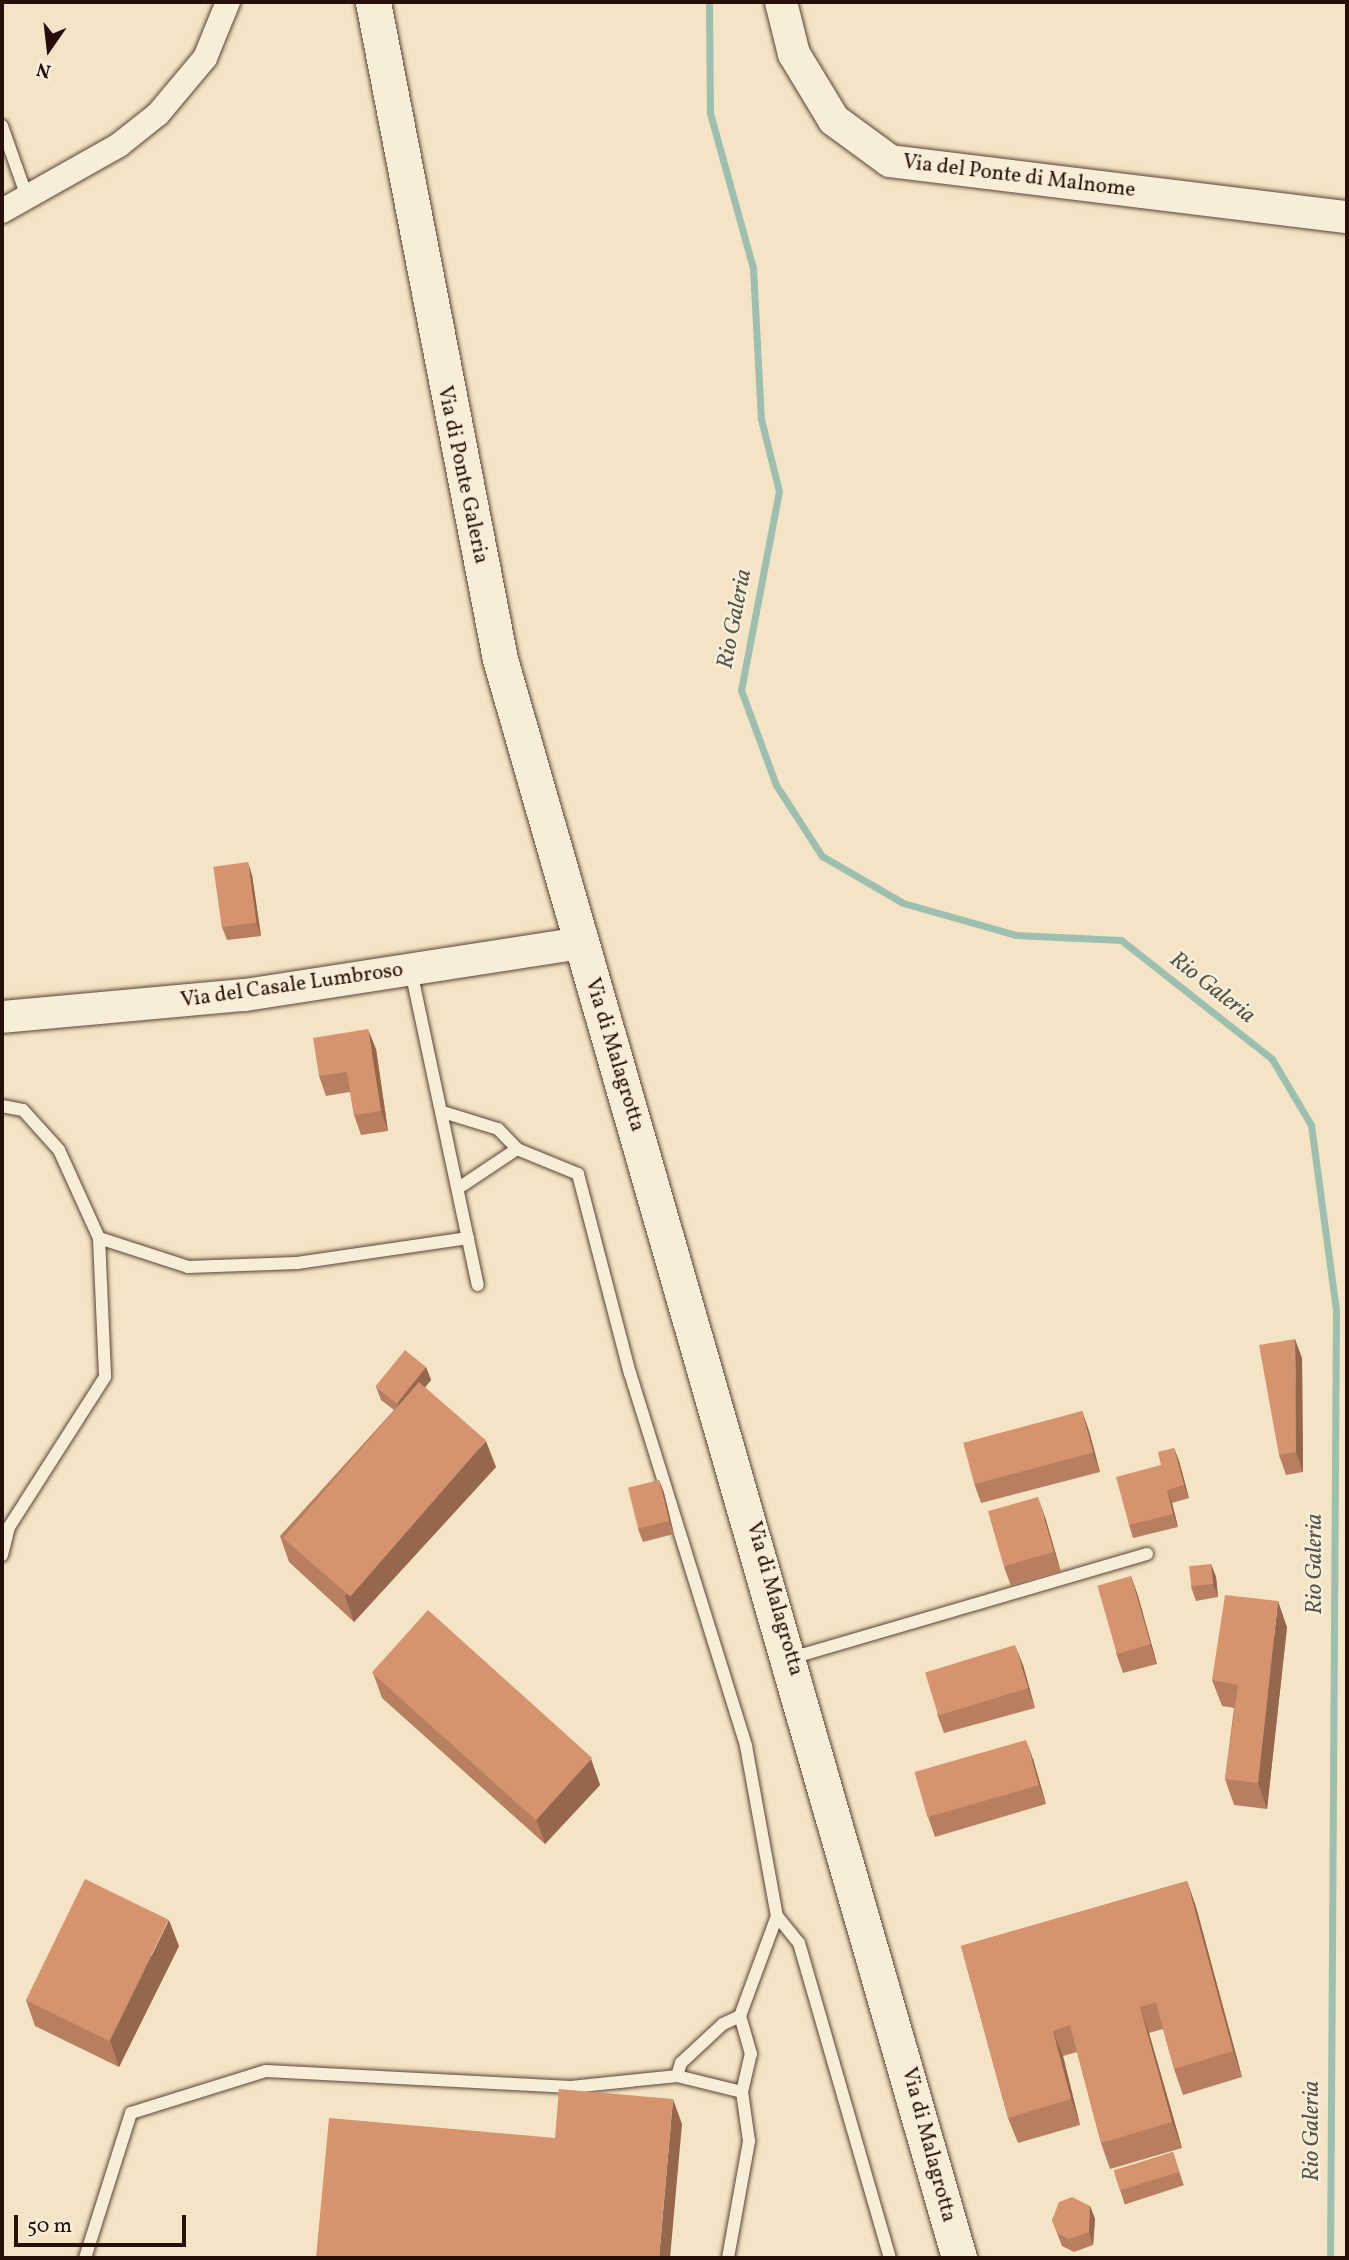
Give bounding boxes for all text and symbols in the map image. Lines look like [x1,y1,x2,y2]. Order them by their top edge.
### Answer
north arrow [14,14,84,84]
text: N [34,55,54,84]
street label: Via del Ponte di Malnome [901,150,1137,204]
street label: Via di Ponte Galeria [431,384,493,566]
water label: Rio Galeria [712,567,758,671]
water label: Rio Galeria [1164,946,1260,1030]
street label: Via del Casale Lumbroso [179,958,405,1014]
street label: Via di Malagrotta [579,975,649,1135]
water label: Rio Galeria [1301,1514,1329,1614]
street label: Via di Malagrotta [740,1519,808,1679]
street label: Via di Malagrotta [895,2065,961,2225]
water label: Rio Galeria [1298,2081,1326,2181]
scale bar [18,2200,189,2244]
text: 50 m [27,2212,72,2241]

